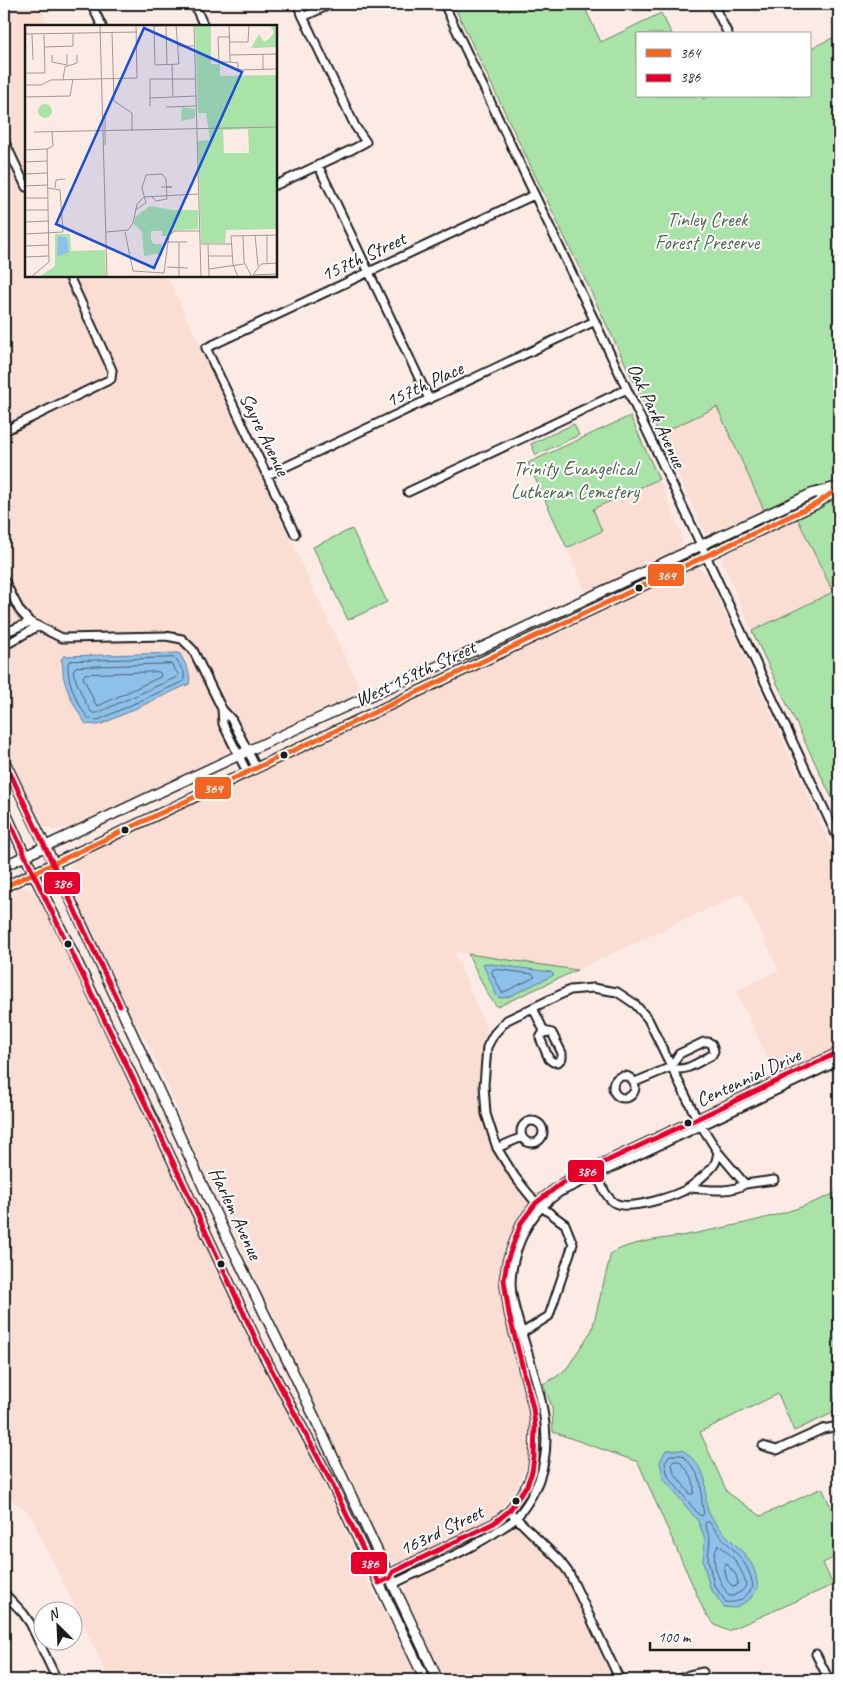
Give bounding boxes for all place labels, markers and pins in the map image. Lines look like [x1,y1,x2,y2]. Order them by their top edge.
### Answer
unlabelled marker [634,583,644,593]
unlabelled marker [279,750,289,760]
unlabelled marker [120,825,130,835]
unlabelled marker [63,939,73,949]
unlabelled marker [683,1118,693,1128]
unlabelled marker [216,1259,226,1269]
unlabelled marker [511,1496,521,1506]

